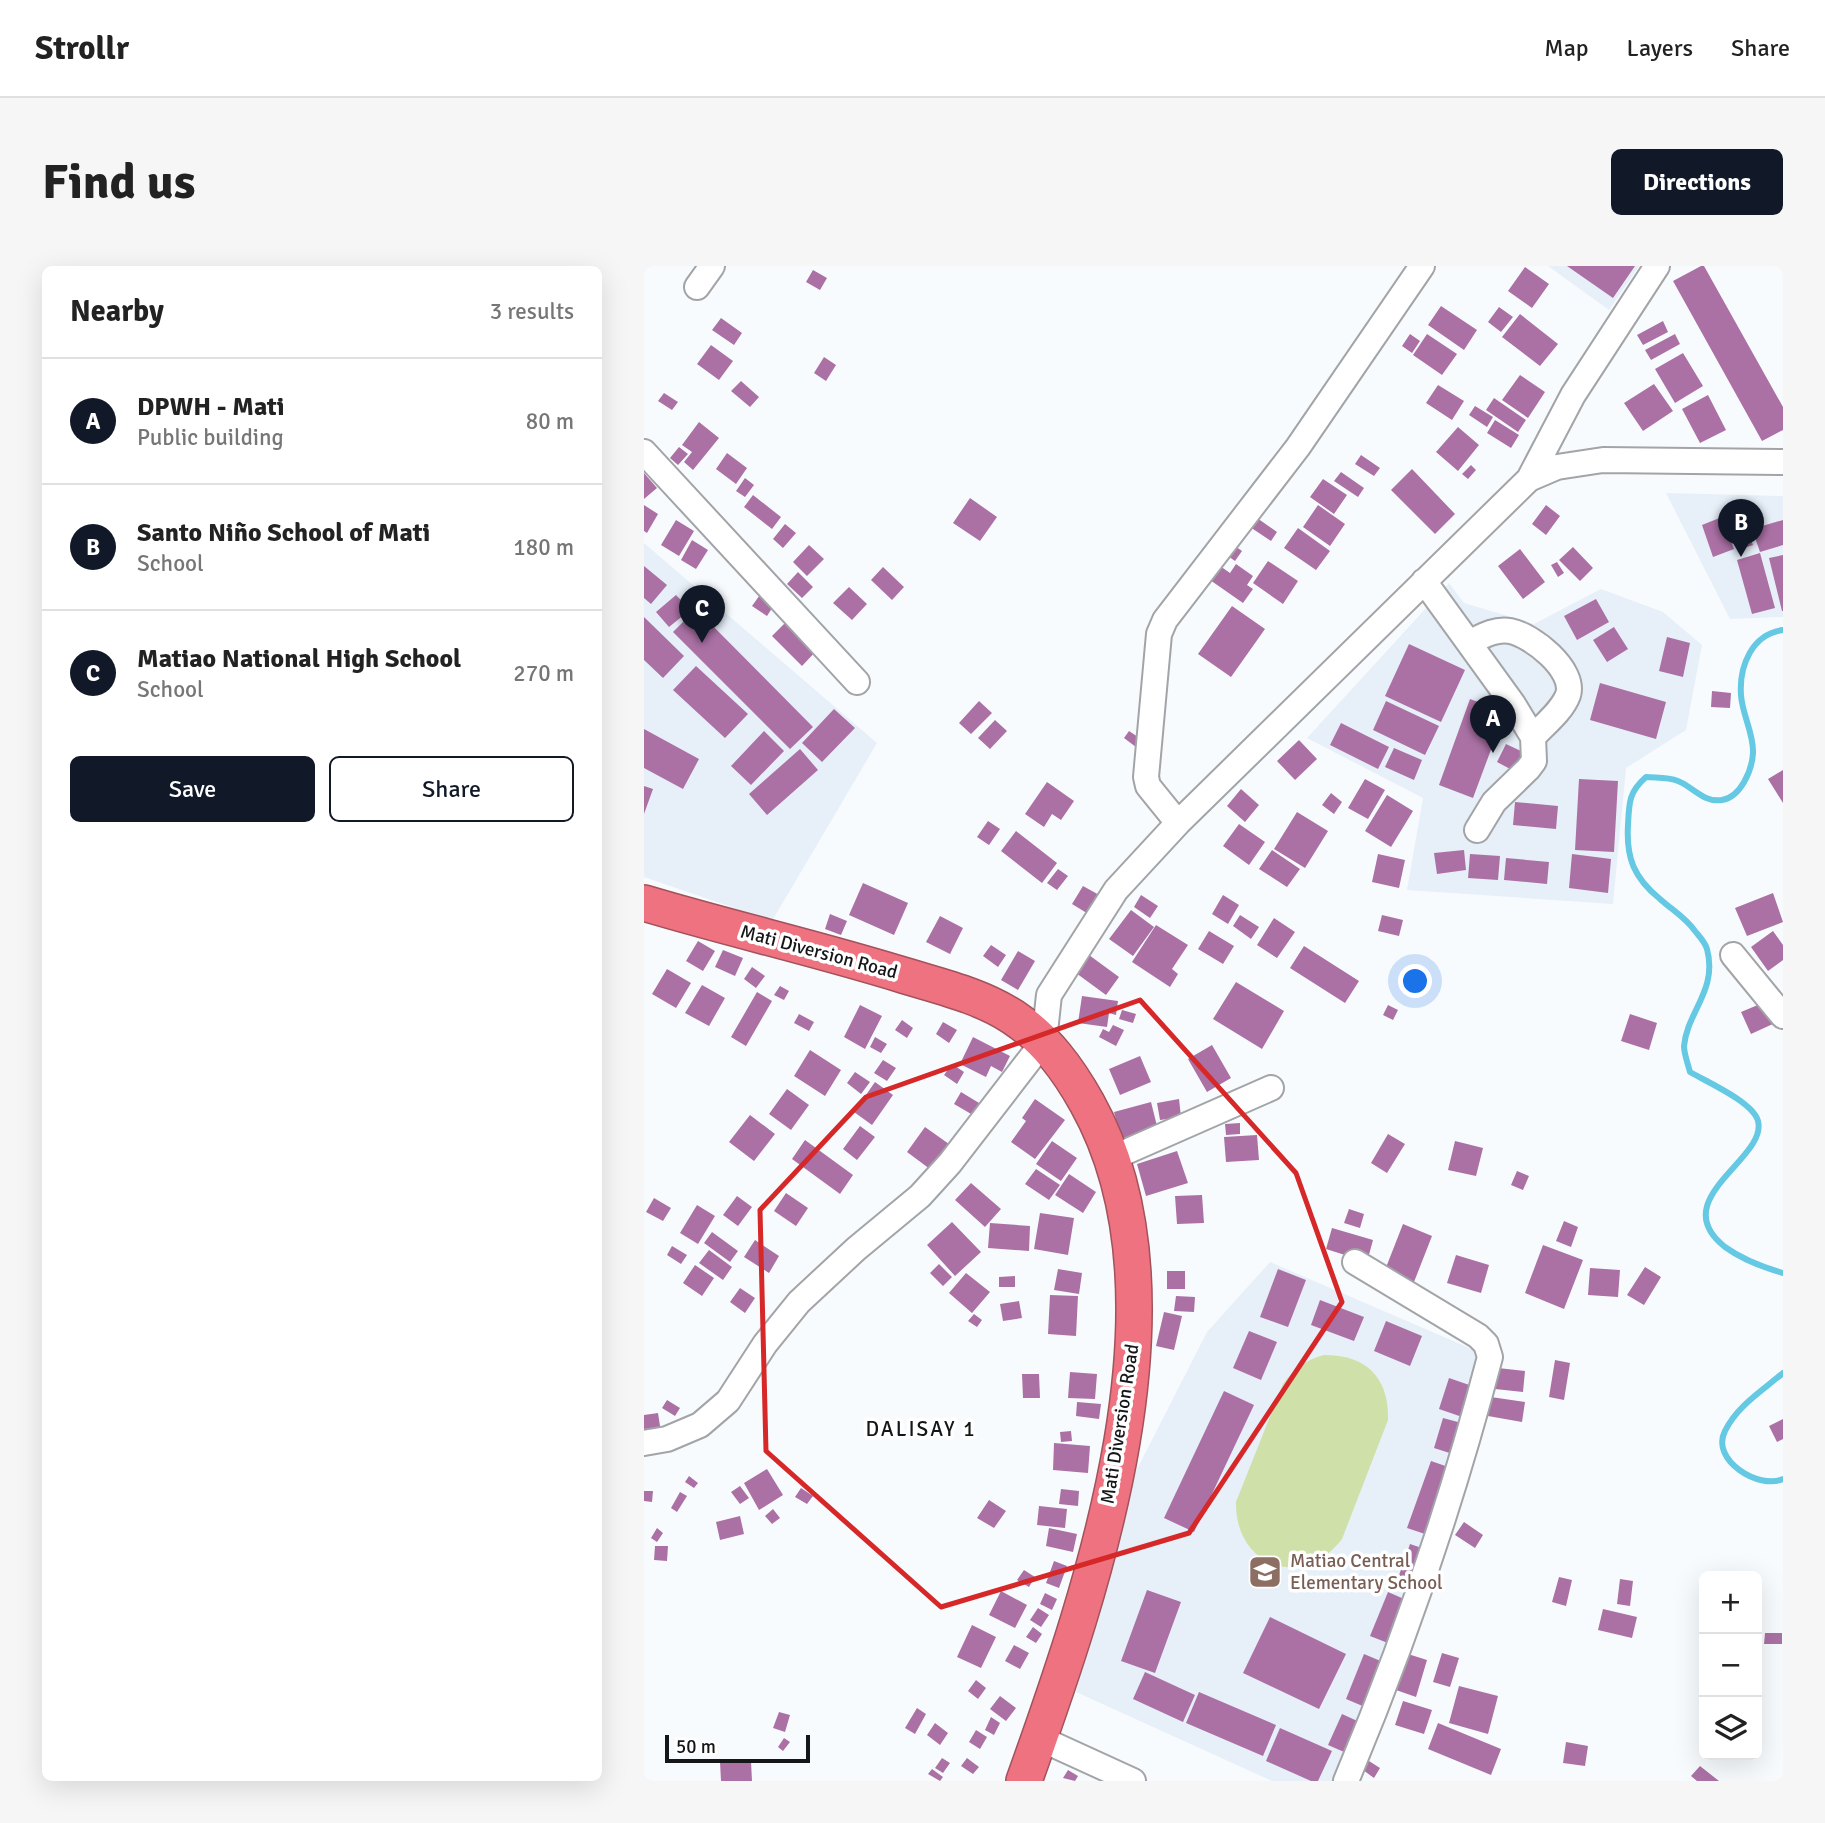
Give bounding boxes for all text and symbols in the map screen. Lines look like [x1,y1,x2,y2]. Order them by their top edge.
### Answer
text: Strollr [35,28,129,69]
text: Map [1544,33,1589,63]
text: Layers [1627,33,1693,63]
text: Share [1731,33,1790,63]
button: Directions [1611,149,1783,215]
text: Find us [42,152,195,212]
text: Nearby [70,293,164,330]
text: 3 results [490,297,574,326]
text: DPWH - Mati [137,391,285,423]
text: A [86,407,100,436]
text: 80 m [526,407,574,436]
text: Public building [137,423,284,452]
pin: B [1718,499,1764,557]
text: Santo Niño School of Mati [137,517,430,549]
text: B [86,533,100,562]
text: 180 m [513,533,574,562]
text: School [137,549,204,578]
pin: C [679,585,725,643]
text: Matiao National High School [137,643,461,675]
text: C [86,659,100,688]
text: 270 m [513,659,574,688]
text: School [137,675,204,704]
pin: A [1470,695,1516,753]
button: Save [70,756,315,822]
button: Share [329,756,574,822]
street label: Mati Diversion Road [738,919,900,985]
your location [1398,964,1432,998]
street label: Mati Diversion Road [1096,1342,1144,1506]
district label: DALISAY 1 [865,1416,977,1442]
place label: Matiao Central Elementary School [1290,1549,1443,1595]
school or university icon: Matiao Central Elementary School [1246,1553,1284,1591]
map controls [1699,1571,1762,1760]
button: + [1699,1571,1762,1634]
button: − [1699,1634,1762,1697]
button: layers [1699,1697,1762,1760]
scale bar [665,1732,810,1764]
text: 50 m [676,1735,716,1759]

